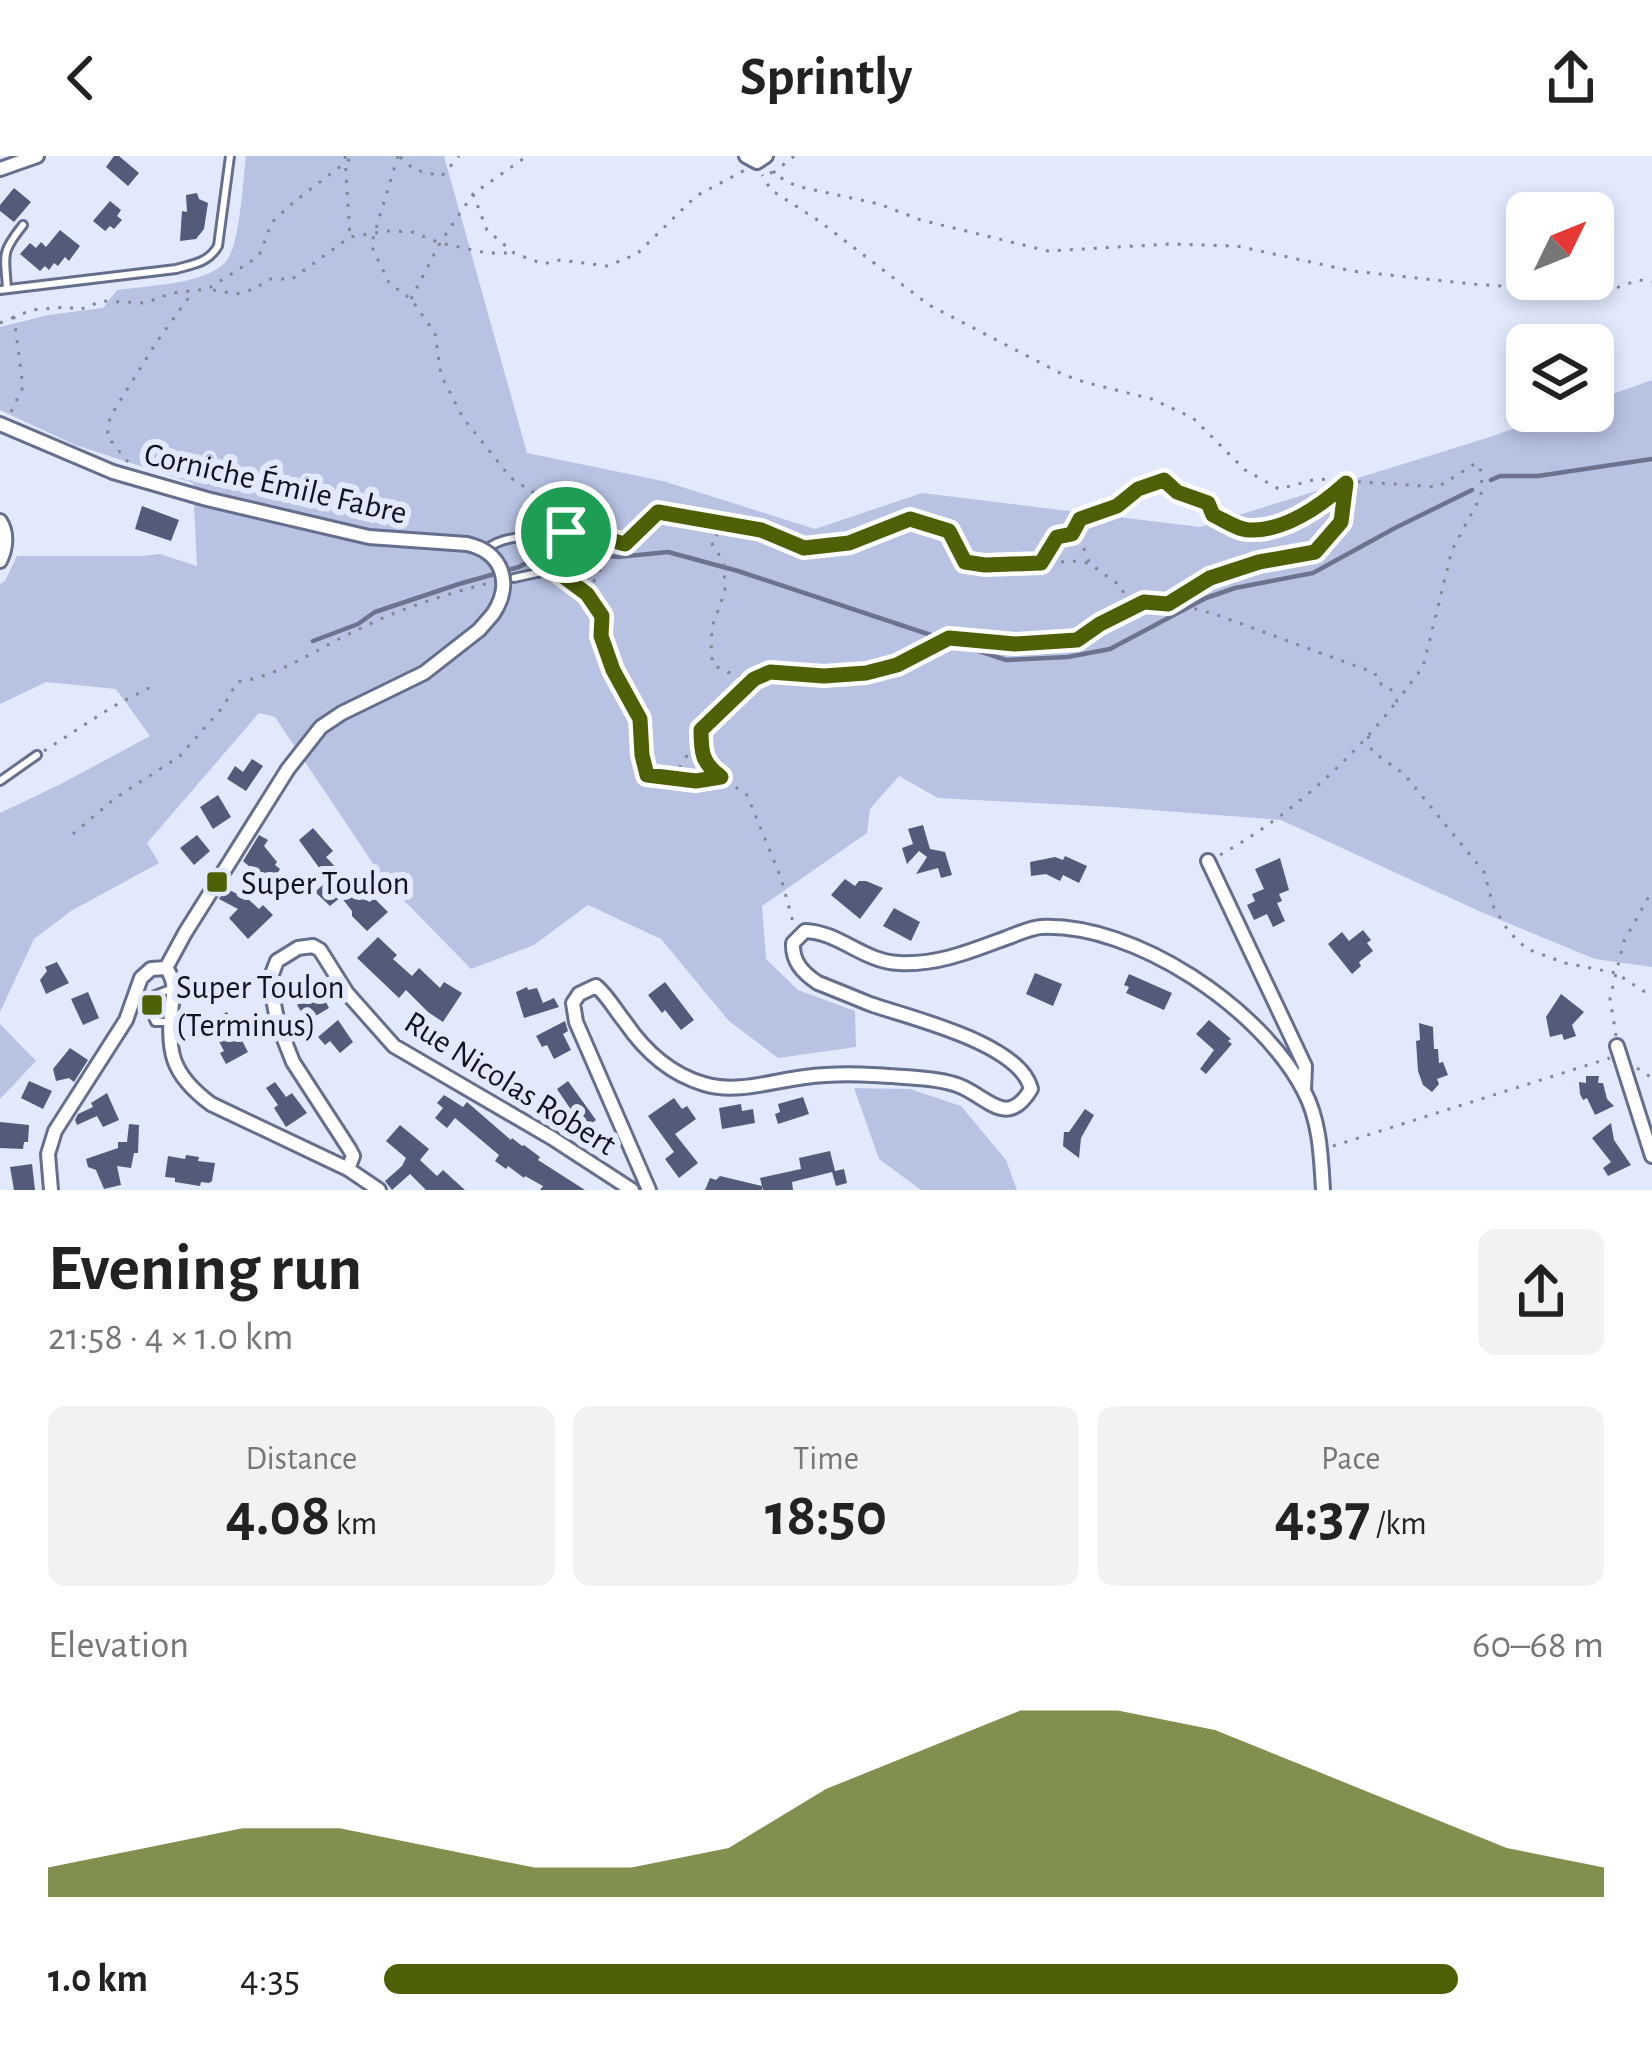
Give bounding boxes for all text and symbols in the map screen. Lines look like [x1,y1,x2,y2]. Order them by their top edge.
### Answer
icon: back [48,45,114,111]
icon: share [1538,45,1604,111]
text: Sprintly [740,51,912,105]
north arrow [1506,192,1614,300]
map controls [1506,192,1614,432]
button: layers [1506,324,1614,432]
street label: Corniche Émile Fabre [141,434,411,531]
pin [515,481,617,583]
icon: arrive [533,499,599,565]
place label: Super Toulon [241,868,410,901]
marker: Super Toulon [204,869,230,895]
place label: Super Toulon (Terminus) [176,972,345,1043]
marker: Super Toulon (Terminus) [139,992,165,1018]
street label: Rue Nicolas Robert [398,1006,622,1163]
button: share [1478,1229,1604,1355]
text: Evening run [48,1236,362,1302]
text: 21:58 · 4 × 1.0 km [48,1318,293,1357]
text: Distance [245,1443,357,1476]
text: Time [793,1443,859,1476]
text: Pace [1321,1443,1380,1476]
text: 4.08 [225,1486,330,1546]
text: 18:50 [765,1486,887,1546]
text: 4:37 [1275,1486,1370,1546]
text: km [330,1508,377,1541]
text: /km [1370,1508,1427,1541]
text: Elevation [48,1626,189,1665]
text: 60–68 m [1472,1626,1604,1665]
text: 1.0 km [48,1960,148,1999]
text: 4:35 [240,1960,300,1999]

